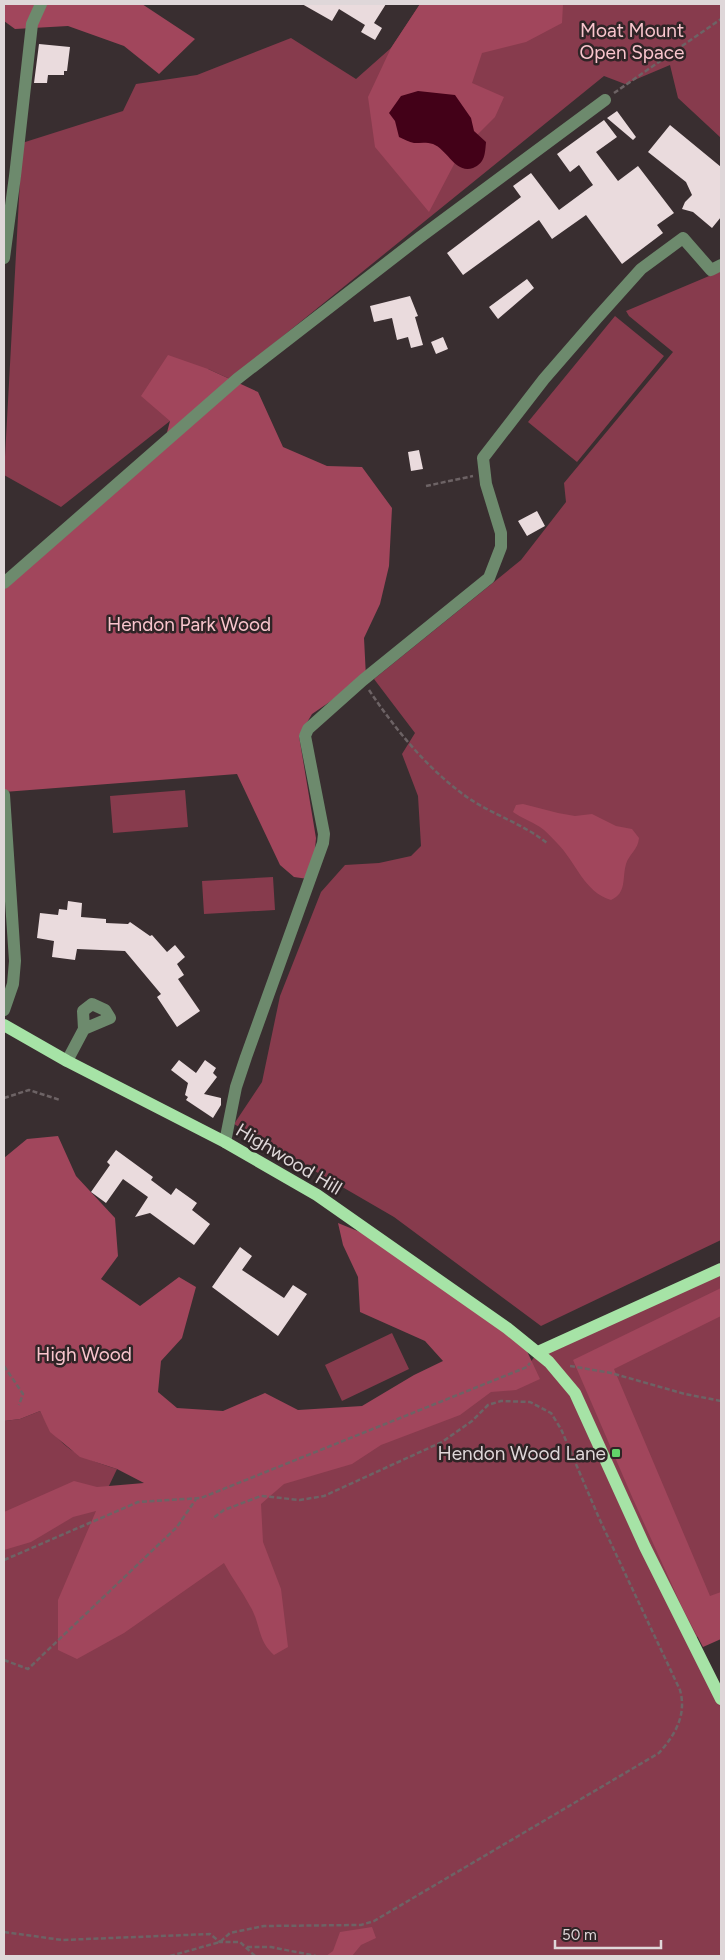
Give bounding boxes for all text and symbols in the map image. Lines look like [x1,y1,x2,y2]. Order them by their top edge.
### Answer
park label: Moat Mount Open Space [580,19,684,64]
park label: Hendon Park Wood [107,613,271,636]
street label: Highwood Hill [232,1118,346,1200]
park label: High Wood [36,1343,132,1366]
place label: Hendon Wood Lane [437,1442,606,1465]
marker: Hendon Wood Lane [610,1447,622,1459]
scale bar [555,1918,661,1950]
text: 50 m [562,1926,597,1944]

